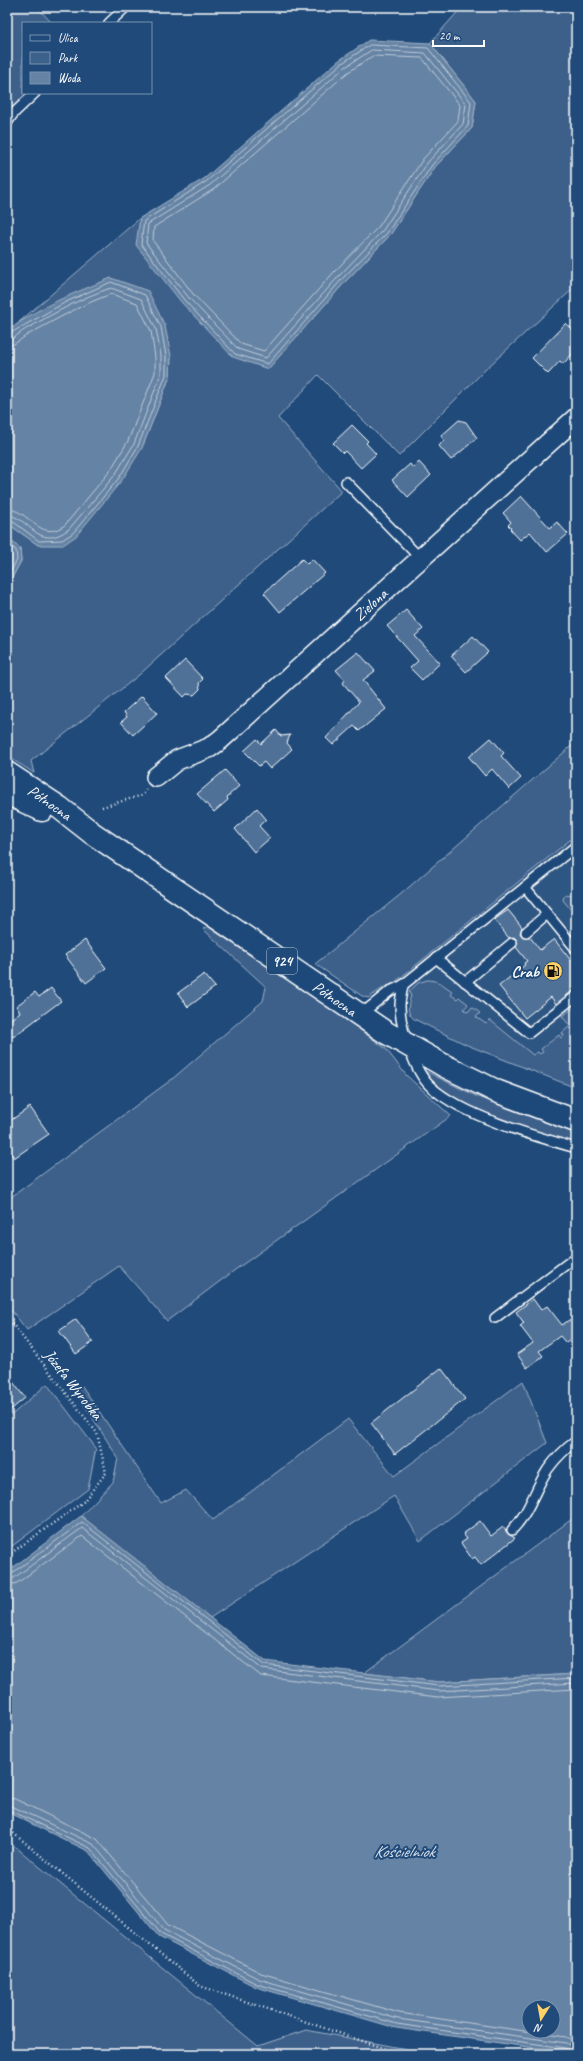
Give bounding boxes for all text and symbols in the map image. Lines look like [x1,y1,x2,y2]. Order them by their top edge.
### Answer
legend [22,22,152,94]
scale bar [433,22,484,48]
text: 20 m [439,28,461,44]
text: Ulica [58,30,79,46]
text: Park [58,50,79,66]
text: Woda [58,70,82,86]
street label: Zielona [349,584,393,625]
street label: Północna [24,781,76,826]
road number: 924 [267,948,297,974]
fuel station icon: Crab [542,960,564,982]
place label: Crab [511,962,540,982]
street label: Północna [309,977,361,1022]
street label: Józefa Wyrobka [39,1345,108,1425]
water label: Kościelniok [374,1841,437,1862]
north arrow [521,1999,561,2039]
text: N [532,2021,544,2036]

